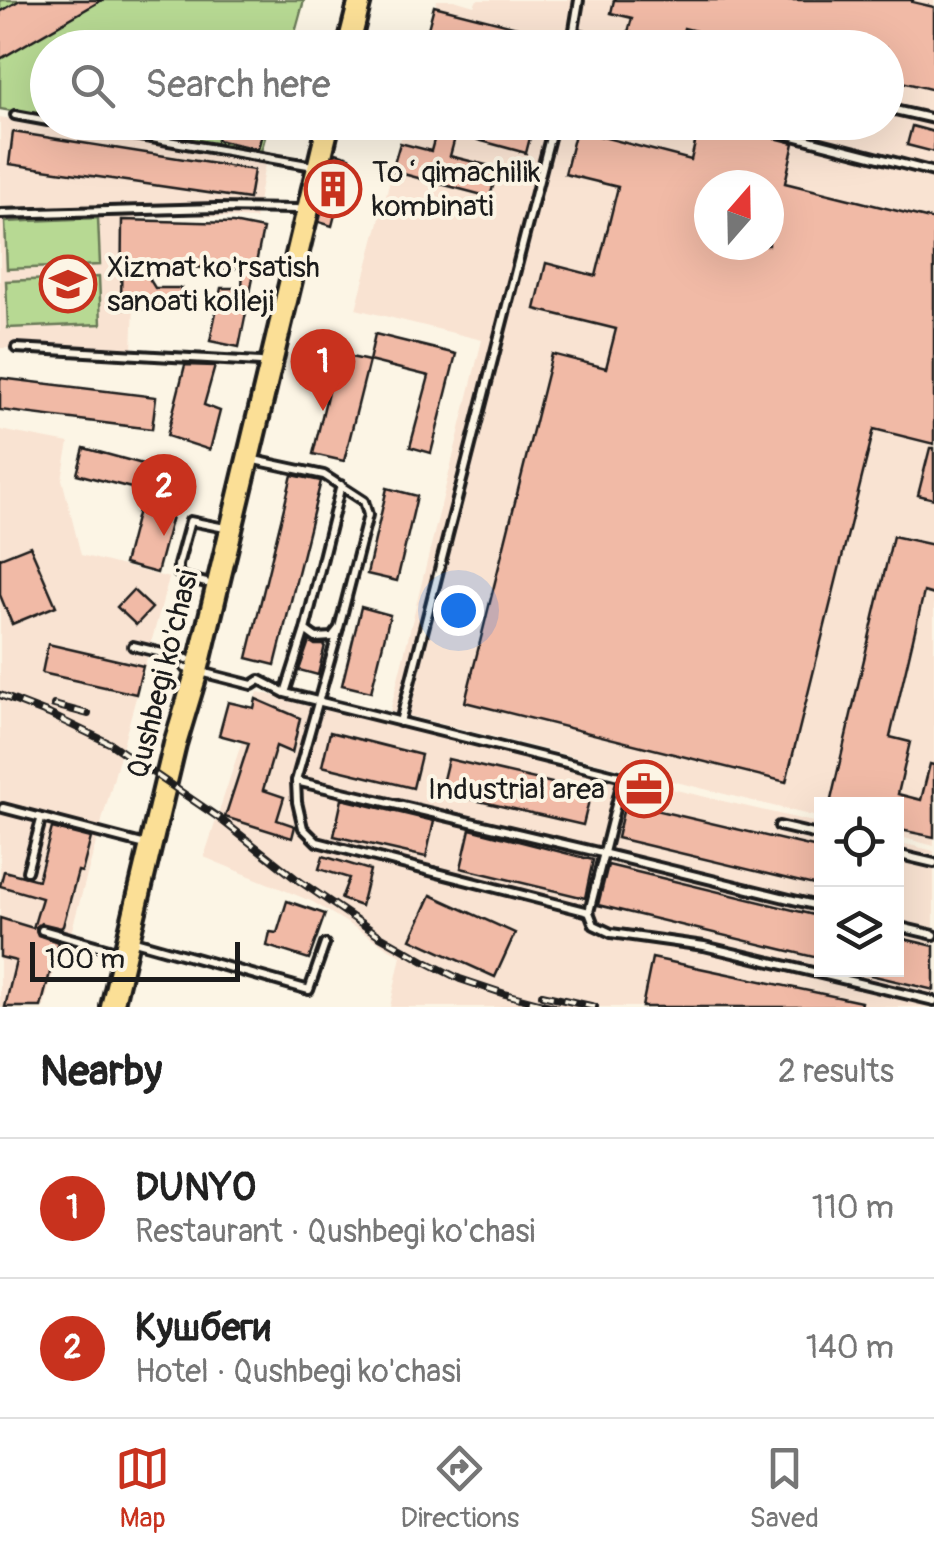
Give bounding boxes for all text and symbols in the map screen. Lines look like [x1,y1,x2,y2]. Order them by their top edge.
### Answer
search box [30,30,904,140]
icon: search [65,58,120,113]
text: Search here [145,61,331,109]
place label: Toʻqimachilik kombinati [372,154,541,225]
building icon: Toʻqimachilik kombinati [303,159,363,219]
north arrow [694,170,784,260]
place label: Xizmat ko'rsatish sanoati kolleji [107,249,320,320]
school or university icon: Xizmat ko'rsatish sanoati kolleji [38,254,98,314]
pin: 1 [290,328,356,411]
pin: 2 [132,454,196,536]
street label: Qushbegi ko'chasi [119,566,207,782]
your location [433,585,484,636]
office icon: Industrial area [614,759,674,819]
place label: Industrial area [428,771,605,808]
map controls [814,797,904,977]
button: locate [814,797,904,887]
button: layers [814,887,904,977]
scale bar [30,937,240,981]
text: 100 m [45,942,125,977]
text: Nearby [40,1046,162,1098]
text: 2 results [778,1052,894,1092]
text: DUNYO [135,1164,256,1212]
text: 1 [66,1188,79,1228]
text: 110 m [812,1188,894,1228]
text: Restaurant · Qushbegi ko'chasi [135,1212,535,1252]
text: Кушбеги [135,1304,270,1352]
text: 2 [64,1328,81,1368]
text: 140 m [806,1328,894,1368]
text: Hotel · Qushbegi ko'chasi [135,1352,461,1392]
tab: Map [115,1441,170,1536]
tab: Directions [400,1441,519,1536]
tab: Saved [749,1441,819,1536]

